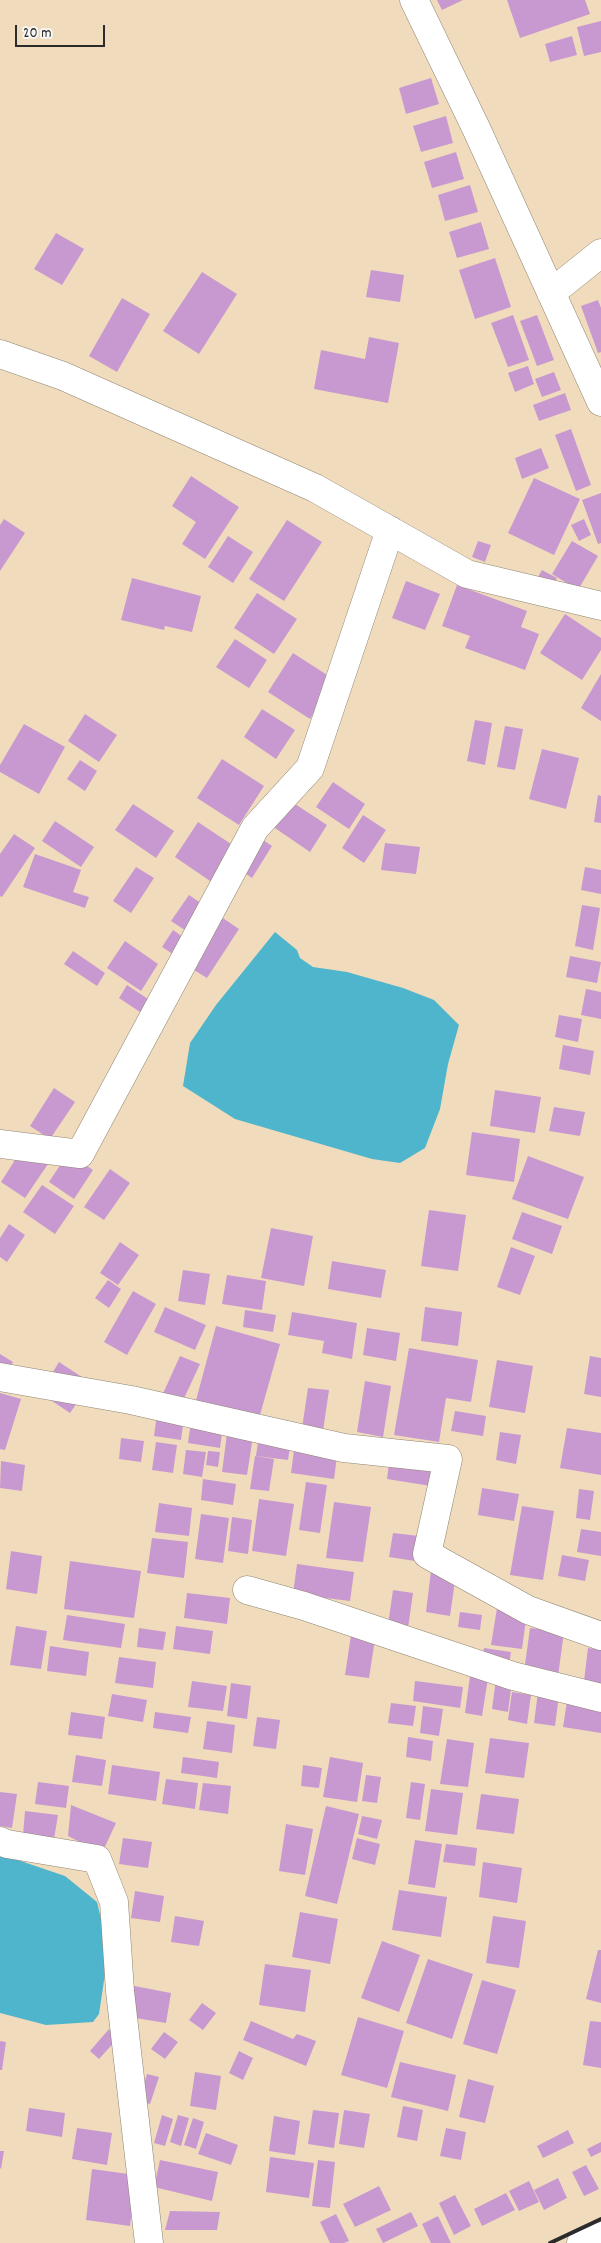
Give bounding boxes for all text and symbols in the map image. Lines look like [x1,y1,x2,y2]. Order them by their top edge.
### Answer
scale bar [18,15,108,47]
text: 20 m [23,23,51,45]

